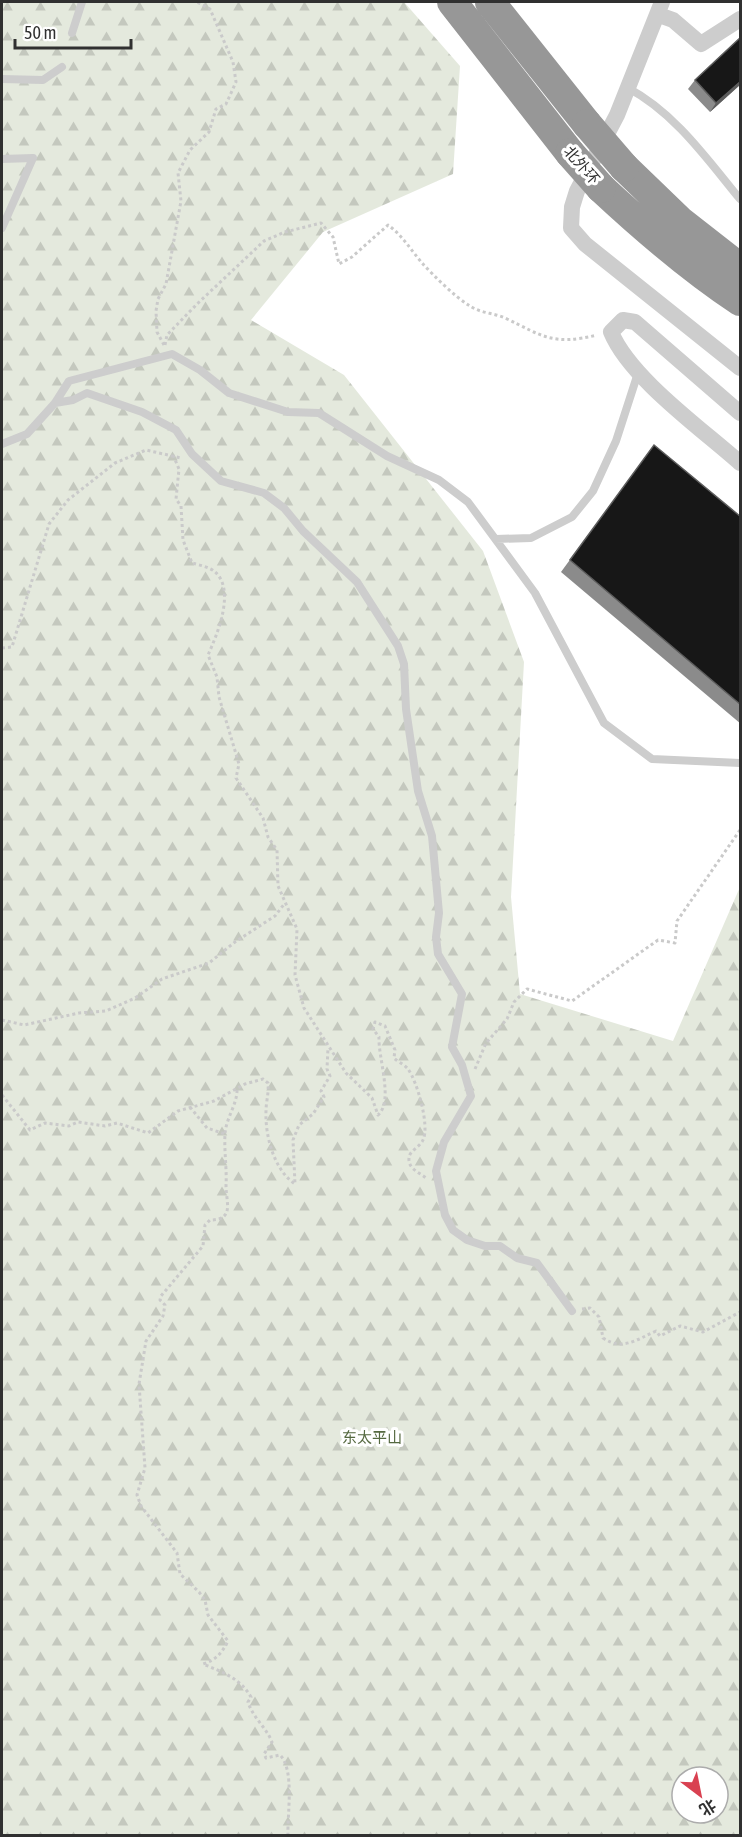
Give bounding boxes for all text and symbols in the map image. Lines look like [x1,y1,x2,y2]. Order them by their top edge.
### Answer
scale bar [15,12,130,50]
text: 50 m [24,22,56,43]
street label: 北外环 [561,142,603,188]
park label: 东太平山 [342,1429,402,1446]
north arrow [670,1765,730,1825]
text: 北 [696,1796,720,1820]

